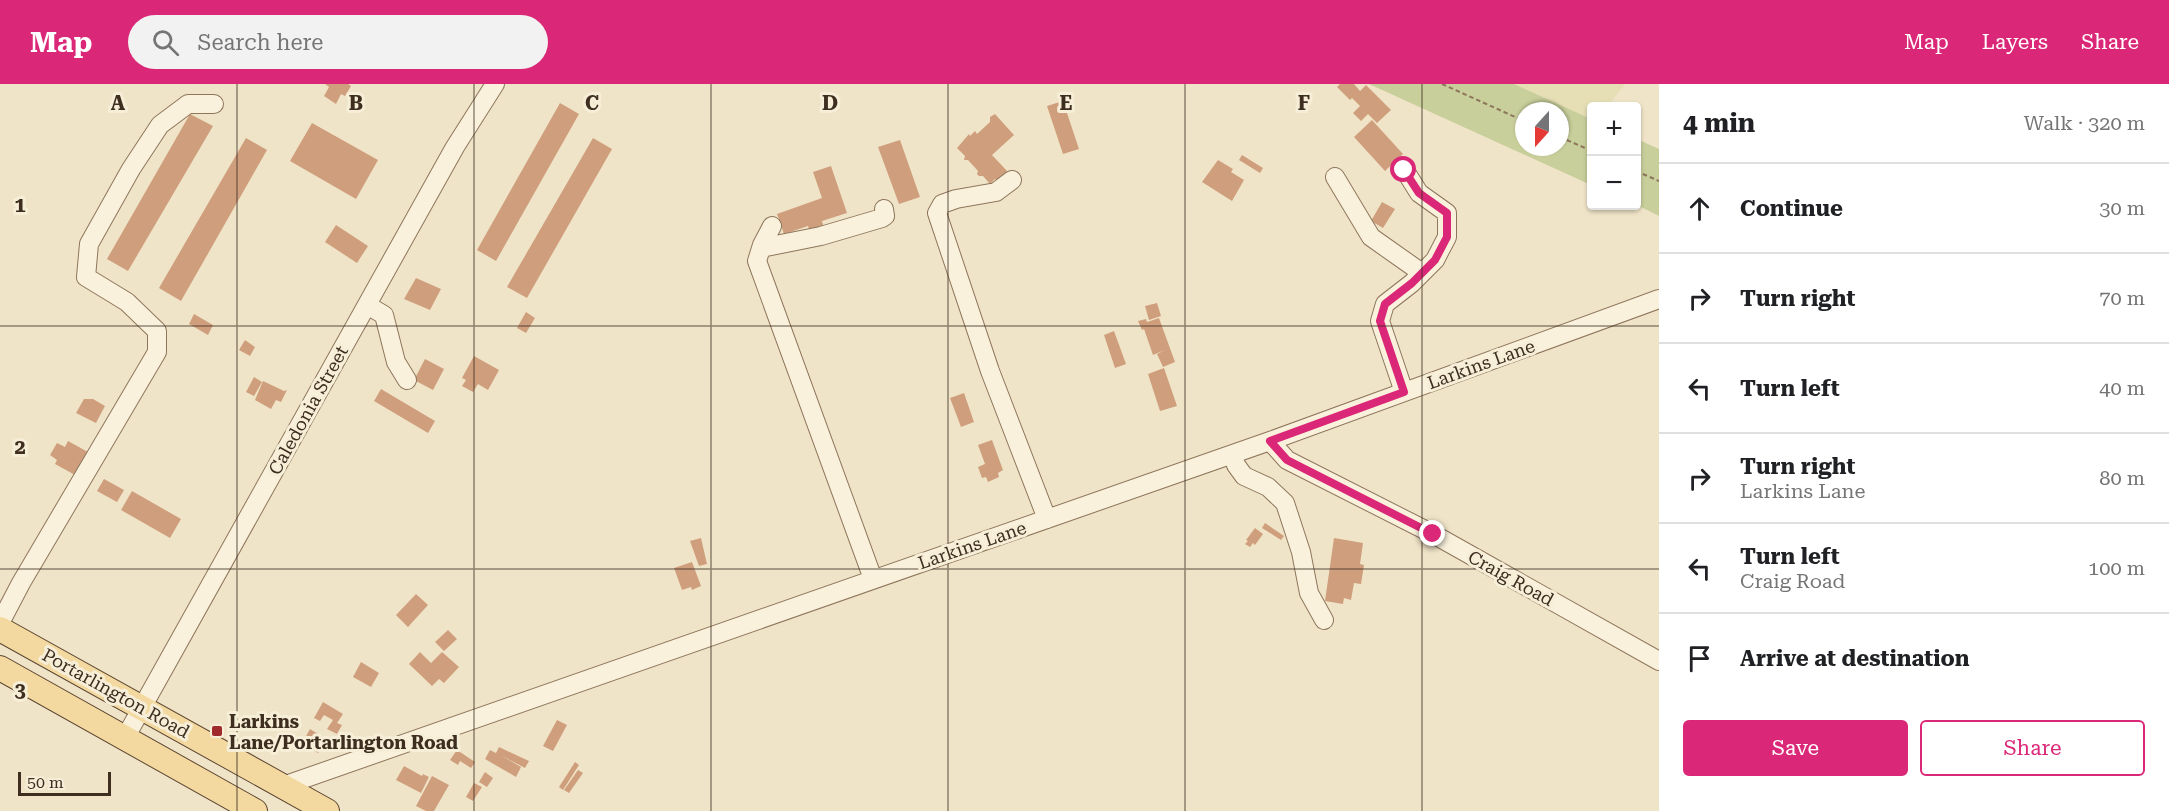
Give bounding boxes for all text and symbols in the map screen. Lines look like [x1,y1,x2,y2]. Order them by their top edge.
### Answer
search box [128,15,548,69]
text: Map [30,26,92,59]
icon: search [149,26,182,59]
text: Search here [197,30,323,55]
text: Map [1904,30,1949,54]
text: Layers [1982,30,2048,54]
text: Share [2081,30,2139,54]
text: A [111,91,126,115]
text: B [349,91,363,115]
text: C [585,91,599,115]
text: D [822,91,838,115]
text: E [1060,91,1073,115]
text: F [1298,91,1310,115]
north arrow [1515,102,1569,156]
map controls [1587,102,1641,210]
button: + [1587,102,1641,156]
text: 4 min [1683,108,1755,138]
text: Walk · 320 m [2024,111,2145,135]
route start [1390,156,1416,182]
button: − [1587,156,1641,210]
icon: ahead [1683,192,1716,225]
text: 1 [14,193,26,217]
text: Continue [1740,196,1843,221]
text: 30 m [2099,196,2145,220]
icon: right [1683,282,1716,315]
text: Turn right [1740,286,1855,311]
text: 70 m [2099,286,2145,310]
street label: Larkins Lane [1424,335,1538,393]
street label: Caledonia Street [264,342,352,478]
icon: left [1683,372,1716,405]
text: Turn left [1740,376,1840,401]
text: 40 m [2099,376,2145,400]
text: 2 [14,435,26,459]
text: Turn right [1740,454,1855,479]
icon: right [1683,462,1716,495]
text: 80 m [2099,466,2145,490]
text: Larkins Lane [1740,479,1865,503]
street label: Larkins Lane [915,517,1029,573]
route end [1419,520,1445,546]
text: Turn left [1740,544,1840,569]
street label: Craig Road [1464,546,1558,610]
icon: left [1683,552,1716,585]
text: 100 m [2088,556,2145,580]
text: Craig Road [1740,569,1845,593]
icon: arrive [1683,642,1716,675]
street label: Portarlington Road [39,644,194,742]
text: Arrive at destination [1740,646,1969,671]
text: 3 [14,678,26,702]
place label: Larkins Lane/Portarlington Road [229,711,458,753]
button: Save [1683,720,1908,776]
button: Share [1920,720,2145,776]
marker: Larkins Lane/Portarlington Road [210,724,224,738]
scale bar [18,769,111,796]
text: 50 m [27,773,64,792]

